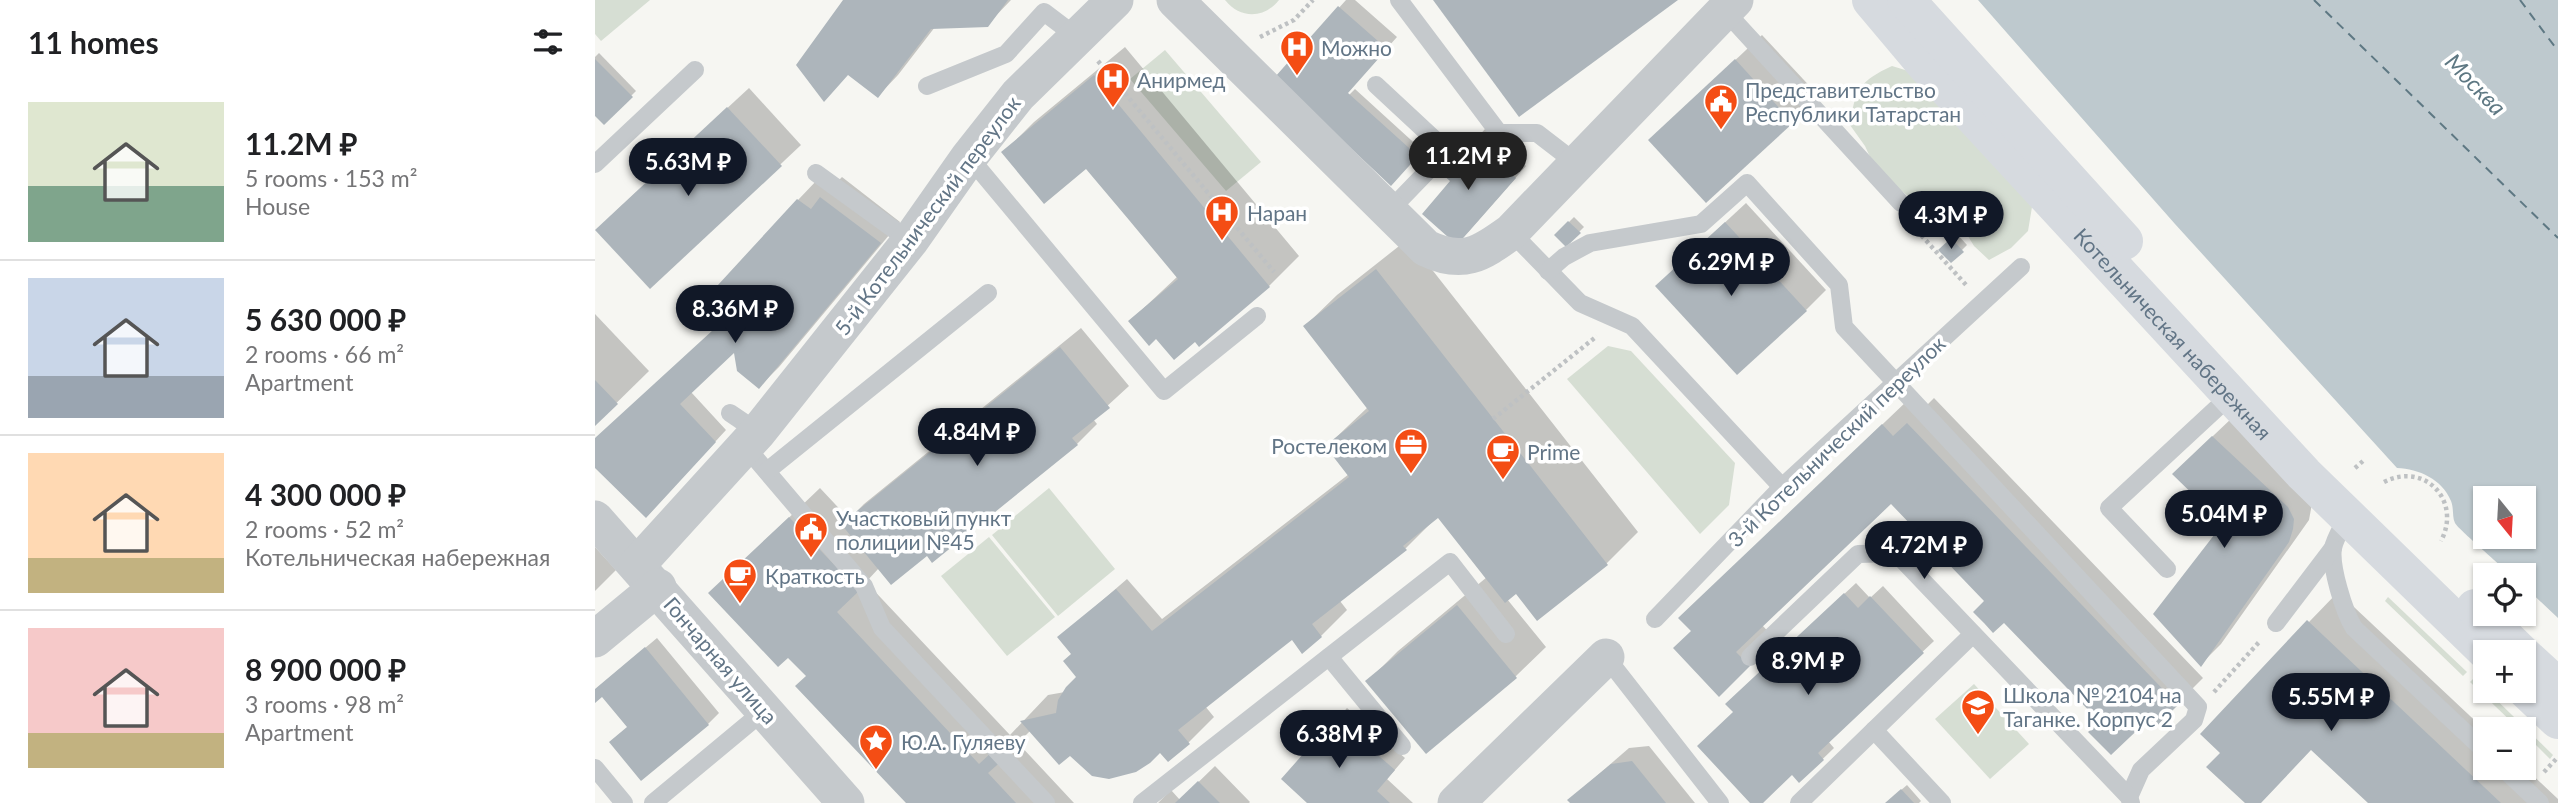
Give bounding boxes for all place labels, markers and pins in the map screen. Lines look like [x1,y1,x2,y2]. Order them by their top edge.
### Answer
hospital icon: Можно [1278,28,1316,77]
place label: Можно [1321,35,1392,60]
hospital icon: Анирмед [1094,60,1132,109]
place label: Анирмед [1137,67,1226,92]
place label: Представительство Республики Татарстан [1745,77,1961,126]
public building icon: Представительство Республики Татарстан [1702,82,1740,131]
pin: 11.2M ₽ [1403,132,1533,192]
pin: 5.63M ₽ [623,138,753,198]
pin: 4.3M ₽ [1894,191,2008,251]
hospital icon: Наран [1203,193,1241,242]
place label: Наран [1247,200,1307,225]
pin: 6.29M ₽ [1666,238,1796,298]
pin: 8.36M ₽ [670,286,800,345]
pin: 4.84M ₽ [912,408,1042,468]
office icon: Ростелеком [1392,426,1430,475]
cafe icon: Prime [1484,432,1522,481]
place label: Ростелеком [1271,433,1387,458]
place label: Prime [1527,439,1580,464]
pin: 5.04M ₽ [2159,490,2289,550]
place label: Участковый пункт полиции №45 [836,505,1012,554]
public building icon: Участковый пункт полиции №45 [792,510,830,559]
pin: 4.72M ₽ [1859,522,1989,581]
cafe icon: Краткость [721,556,759,605]
place label: Краткость [765,563,865,588]
pin: 8.9M ₽ [1751,638,1865,697]
pin: 5.55M ₽ [2266,674,2396,733]
place label: Школа № 2104 на Таганке. Корпус 2 [2003,682,2182,731]
school or university icon: Школа № 2104 на Таганке. Корпус 2 [1959,687,1997,736]
pin: 6.38M ₽ [1274,710,1404,770]
place icon: Ю.А. Гуляеву [857,722,895,771]
place label: Ю.А. Гуляеву [901,729,1026,754]

